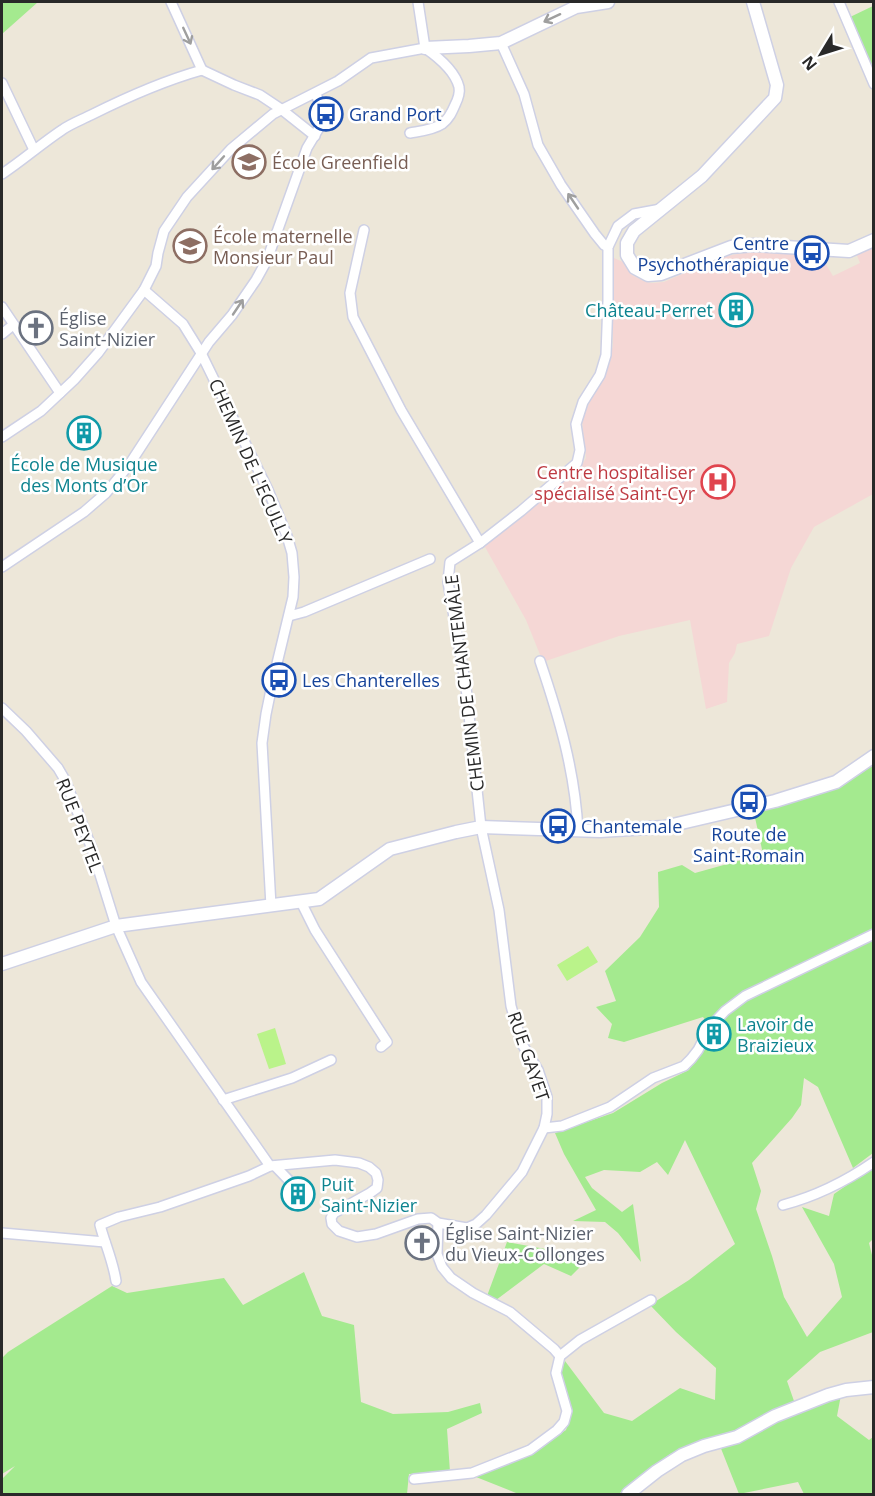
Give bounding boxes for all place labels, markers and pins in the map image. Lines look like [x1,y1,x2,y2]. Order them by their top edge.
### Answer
bus stop icon: Grand Port [308,96,344,132]
place label: Grand Port [349,102,442,126]
school or university icon: École Greenfield [231,144,267,180]
place label: École Greenfield [272,150,409,174]
place label: École maternelle Monsieur Paul [213,224,353,269]
school or university icon: École maternelle Monsieur Paul [172,228,208,264]
place label: Centre Psychothérapique [637,231,789,276]
bus stop icon: Centre Psychothérapique [794,235,830,271]
building icon: Château-Perret [718,292,754,328]
place label: Château-Perret [585,298,713,322]
place label: Église Saint-Nizier [59,306,156,351]
church icon: Église Saint-Nizier [18,310,54,346]
building icon: École de Musique des Monts d’Or [66,415,102,451]
place label: École de Musique des Monts d’Or [10,452,158,497]
place label: Centre hospitaliser spécialisé Saint-Cyr [534,460,696,505]
hospital icon: Centre hospitaliser spécialisé Saint-Cyr [700,464,736,500]
bus stop icon: Les Chanterelles [261,662,297,698]
place label: Les Chanterelles [302,668,440,692]
bus stop icon: Route de Saint-Romain [731,784,767,820]
bus stop icon: Chantemale [540,808,576,844]
place label: Chantemale [581,814,682,838]
place label: Route de Saint-Romain [693,822,805,867]
place label: Lavoir de Braizieux [737,1012,815,1057]
building icon: Lavoir de Braizieux [696,1016,732,1052]
place label: Puit Saint-Nizier [321,1172,418,1217]
building icon: Puit Saint-Nizier [280,1176,316,1212]
place label: Église Saint-Nizier du Vieux-Collonges [445,1221,605,1266]
church icon: Église Saint-Nizier du Vieux-Collonges [404,1225,440,1261]

